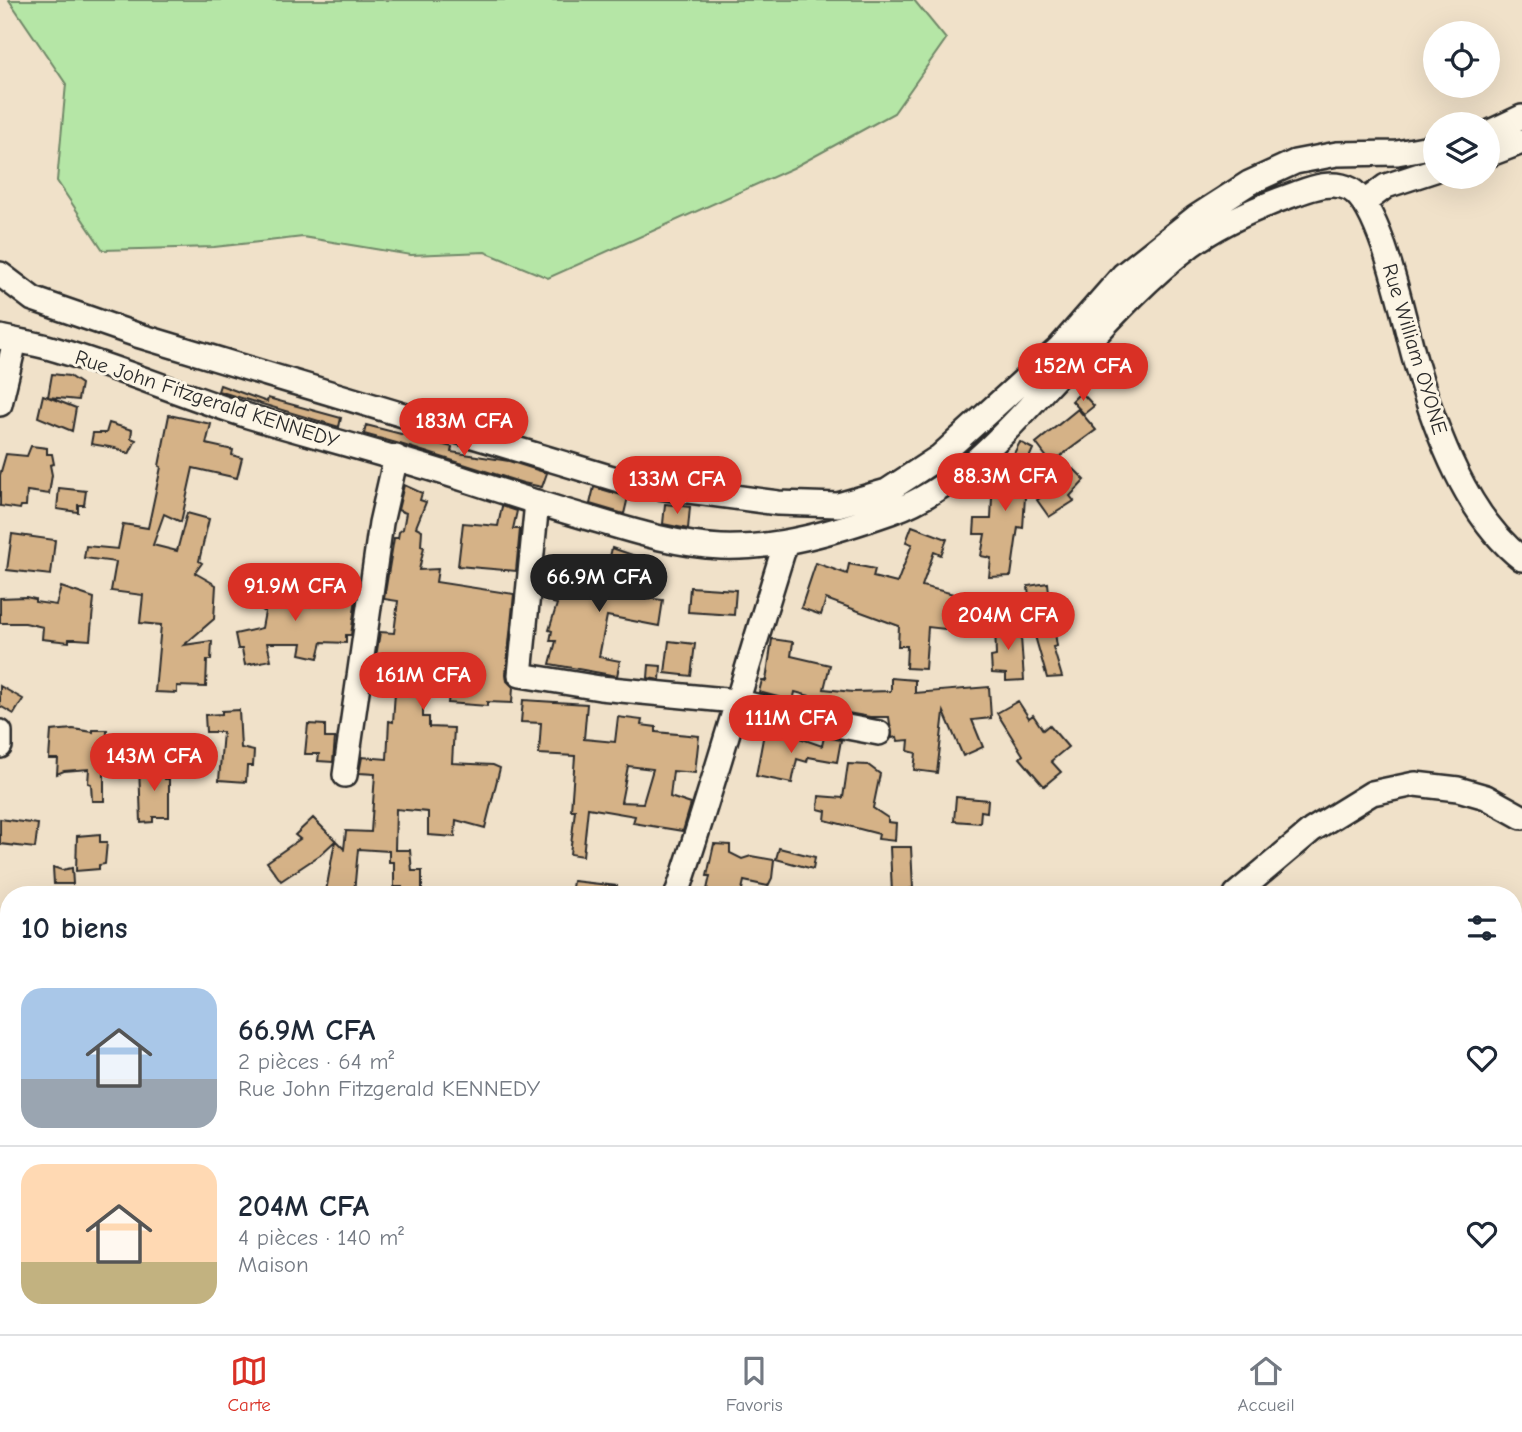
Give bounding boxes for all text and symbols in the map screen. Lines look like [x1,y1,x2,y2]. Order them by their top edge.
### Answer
map controls [1423,21,1500,189]
button: locate [1423,21,1500,98]
button: layers [1423,112,1500,189]
street label: Rue William OYONE [1378,261,1452,437]
pin: 152M CFA [1011,344,1155,403]
street label: Rue John Fitzgerald KENNEDY [72,345,342,453]
text: 152M CFA [1034,352,1132,379]
pin: 183M CFA [392,398,536,458]
text: 183M CFA [415,407,513,434]
pin: 88.3M CFA [925,454,1085,513]
pin: 133M CFA [605,456,749,516]
text: 88.3M CFA [953,462,1057,489]
text: 133M CFA [629,465,725,492]
pin: 66.9M CFA [519,554,679,614]
text: 66.9M CFA [546,563,652,590]
pin: 91.9M CFA [215,564,375,623]
text: 91.9M CFA [244,572,346,599]
pin: 204M CFA [936,592,1080,652]
text: 204M CFA [958,601,1058,628]
pin: 161M CFA [351,652,495,712]
text: 161M CFA [375,661,471,688]
pin: 111M CFA [719,696,863,755]
text: 111M CFA [745,704,837,731]
pin: 143M CFA [82,734,226,793]
text: 143M CFA [106,742,202,769]
icon: filters [1463,909,1501,947]
text: 10 biens [21,911,127,946]
text: 66.9M CFA [238,1013,375,1048]
icon: home [77,1016,161,1100]
icon: heart [1463,1039,1501,1077]
text: 2 pièces · 64 m² [238,1048,394,1075]
text: Rue John Fitzgerald KENNEDY [238,1075,540,1102]
text: 204M CFA [238,1189,369,1224]
icon: home [77,1192,161,1276]
icon: heart [1463,1215,1501,1253]
text: 4 pièces · 140 m² [238,1224,404,1251]
text: Maison [238,1251,309,1278]
tab: Carte [227,1352,271,1416]
tab: Favoris [726,1352,783,1416]
tab: Accueil [1238,1352,1295,1416]

